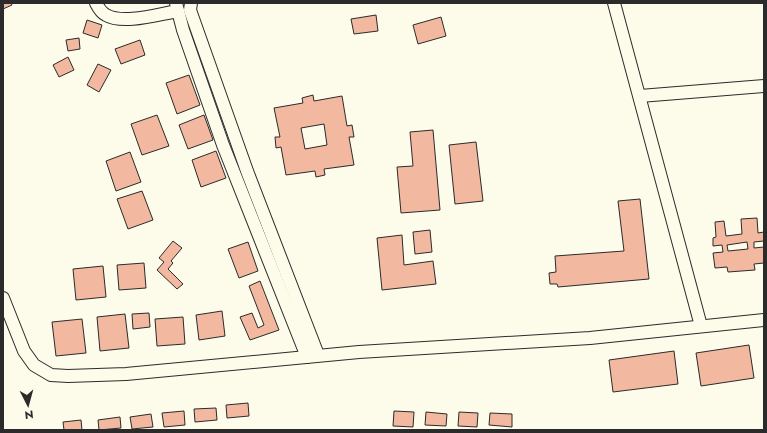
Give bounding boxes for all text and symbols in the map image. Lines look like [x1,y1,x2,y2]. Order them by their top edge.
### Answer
north arrow [8,385,48,425]
text: N [24,407,34,423]

